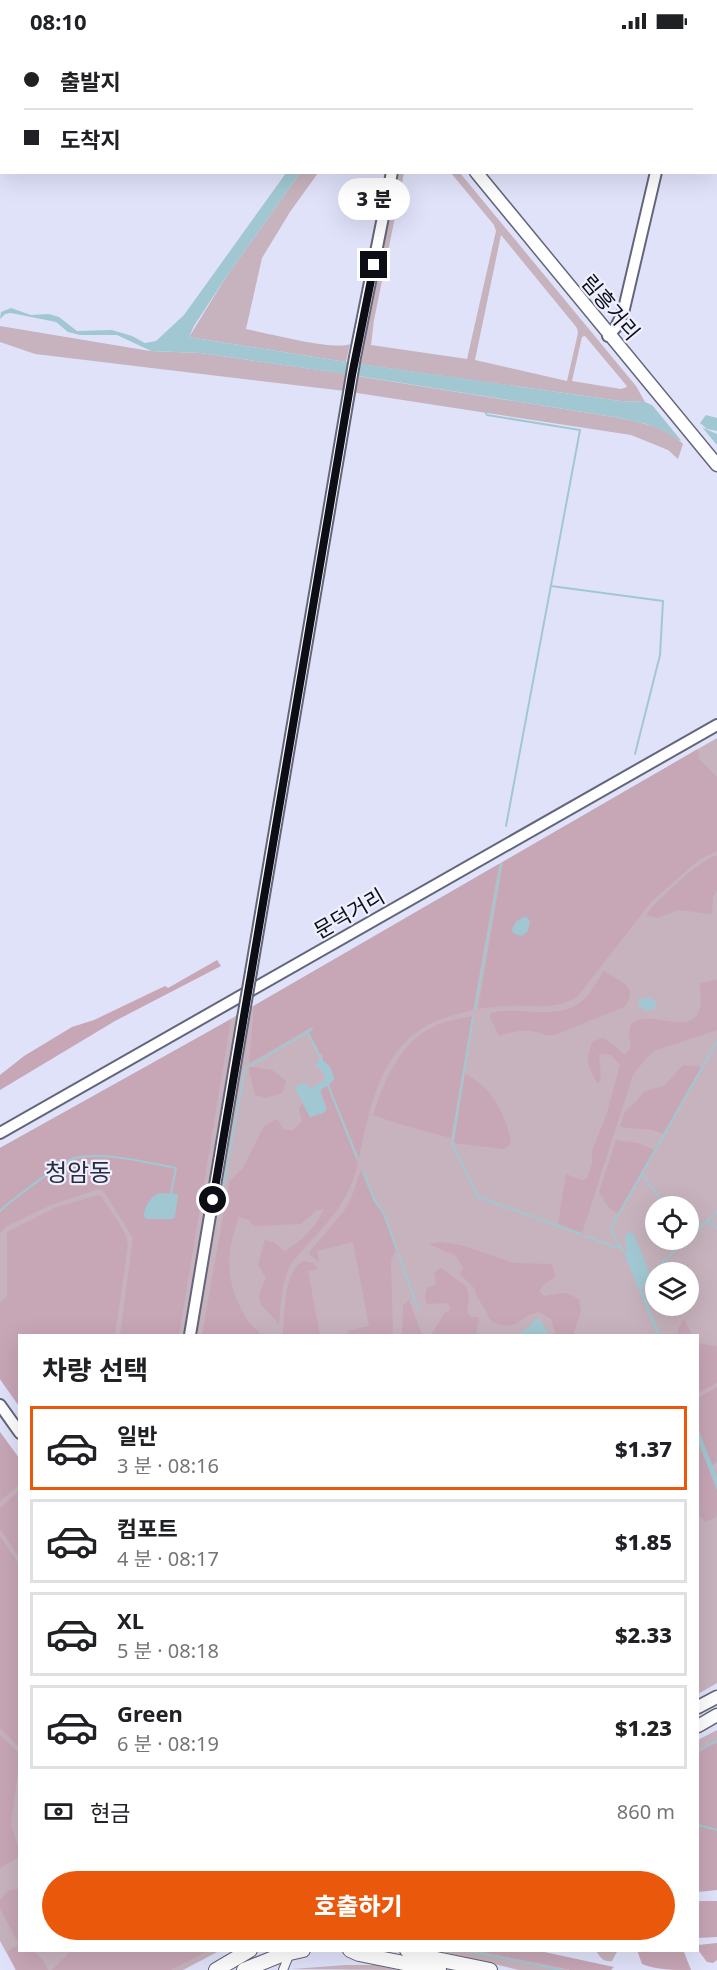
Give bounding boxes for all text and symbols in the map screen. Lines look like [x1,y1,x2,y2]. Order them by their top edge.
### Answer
text: 08:10 [30,6,87,36]
text: 출발지 [60,66,121,96]
text: 도착지 [60,124,121,154]
callout: 3 분 [338,178,410,220]
text: 3 분 [356,185,392,212]
route end [360,251,387,278]
street label: 림흥거리 [575,268,647,346]
street label: 문덕거리 [309,882,389,944]
district label: 청암동 [45,1155,111,1188]
route start [199,1186,226,1213]
map controls [645,1196,699,1316]
button: locate [645,1196,699,1250]
button: layers [645,1262,699,1316]
text: 차량 선택 [42,1351,148,1388]
text: 일반 [117,1420,157,1450]
icon: car [45,1421,99,1475]
text: $1.37 [615,1433,672,1463]
text: 3 분 · 08:16 [117,1452,219,1479]
text: 컴포트 [117,1513,178,1543]
icon: car [45,1514,99,1568]
text: $1.85 [615,1526,672,1556]
text: 4 분 · 08:17 [117,1545,219,1572]
text: XL [117,1605,144,1635]
icon: car [45,1607,99,1661]
text: $2.33 [615,1619,672,1649]
text: 5 분 · 08:18 [117,1637,219,1664]
text: Green [117,1698,183,1728]
icon: car [45,1700,99,1754]
text: $1.23 [615,1712,672,1742]
text: 6 분 · 08:19 [117,1730,219,1757]
icon: cash [42,1795,75,1828]
text: 현금 [90,1797,130,1827]
text: 860 m [617,1798,675,1825]
button: 호출하기 [42,1871,675,1940]

